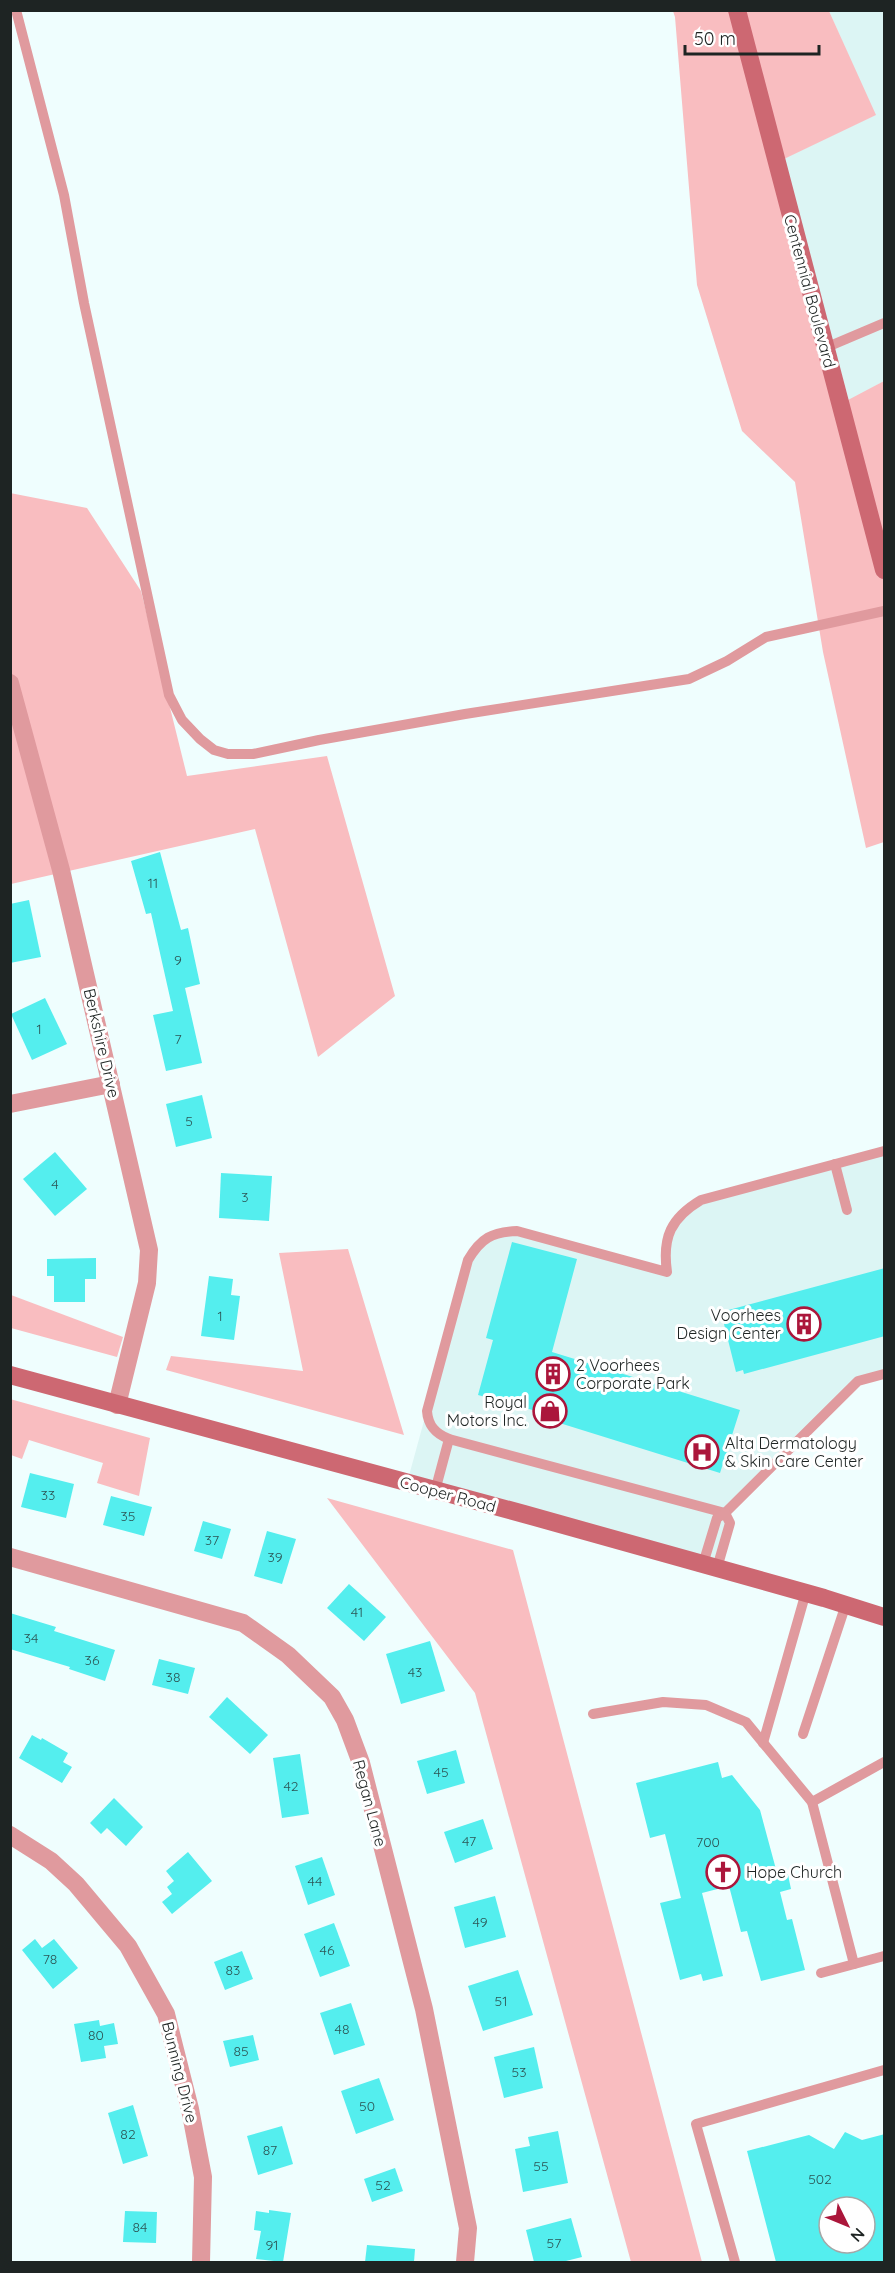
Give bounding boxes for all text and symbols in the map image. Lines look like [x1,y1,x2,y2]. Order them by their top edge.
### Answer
scale bar [685,18,818,56]
text: 50 m [694,27,736,50]
street label: Centennial Boulevard [780,212,840,370]
house number: 11 [148,874,158,892]
house number: 9 [174,951,182,969]
street label: Berkshire Drive [80,986,124,1100]
house number: 1 [36,1020,42,1038]
house number: 7 [174,1030,182,1048]
house number: 5 [185,1112,193,1130]
house number: 4 [51,1175,59,1193]
house number: 3 [241,1188,249,1206]
place label: Voorhees Design Center [677,1305,781,1343]
building icon: Voorhees Design Center [786,1306,822,1342]
house number: 1 [217,1307,223,1325]
place label: 2 Voorhees Corporate Park [576,1355,690,1393]
building icon: 2 Voorhees Corporate Park [535,1356,571,1392]
place label: Royal Motors Inc. [447,1392,527,1430]
shop icon: Royal Motors Inc. [532,1393,568,1429]
place label: Alta Dermatology & Skin Care Center [725,1433,863,1471]
hospital icon: Alta Dermatology & Skin Care Center [684,1434,720,1470]
street label: Cooper Road [398,1472,498,1516]
house number: 33 [41,1486,55,1504]
house number: 35 [121,1507,135,1525]
house number: 37 [205,1531,219,1549]
house number: 39 [267,1548,283,1566]
house number: 41 [351,1603,363,1621]
house number: 34 [24,1629,38,1647]
house number: 36 [85,1651,100,1669]
house number: 43 [408,1663,422,1681]
house number: 38 [166,1668,180,1686]
street label: Regan Lane [349,1757,391,1849]
house number: 45 [433,1763,449,1781]
house number: 42 [283,1777,299,1795]
house number: 47 [462,1832,476,1850]
house number: 700 [696,1833,720,1851]
church icon: Hope Church [705,1854,741,1890]
place label: Hope Church [746,1862,842,1882]
house number: 44 [308,1872,322,1890]
house number: 49 [473,1913,488,1931]
house number: 46 [320,1941,335,1959]
house number: 78 [43,1950,57,1968]
house number: 83 [226,1961,240,1979]
house number: 51 [495,1992,507,2010]
street label: Bunning Drive [158,2019,202,2125]
house number: 48 [335,2020,349,2038]
house number: 80 [88,2026,104,2044]
house number: 85 [233,2042,249,2060]
house number: 53 [512,2063,526,2081]
house number: 50 [359,2097,375,2115]
house number: 82 [120,2125,136,2143]
house number: 87 [263,2141,277,2159]
house number: 55 [533,2157,549,2175]
house number: 502 [808,2170,832,2188]
house number: 52 [375,2176,391,2194]
north arrow [817,2195,877,2255]
house number: 84 [133,2218,147,2236]
text: N [847,2224,869,2246]
house number: 57 [547,2234,561,2252]
house number: 91 [265,2236,279,2254]

